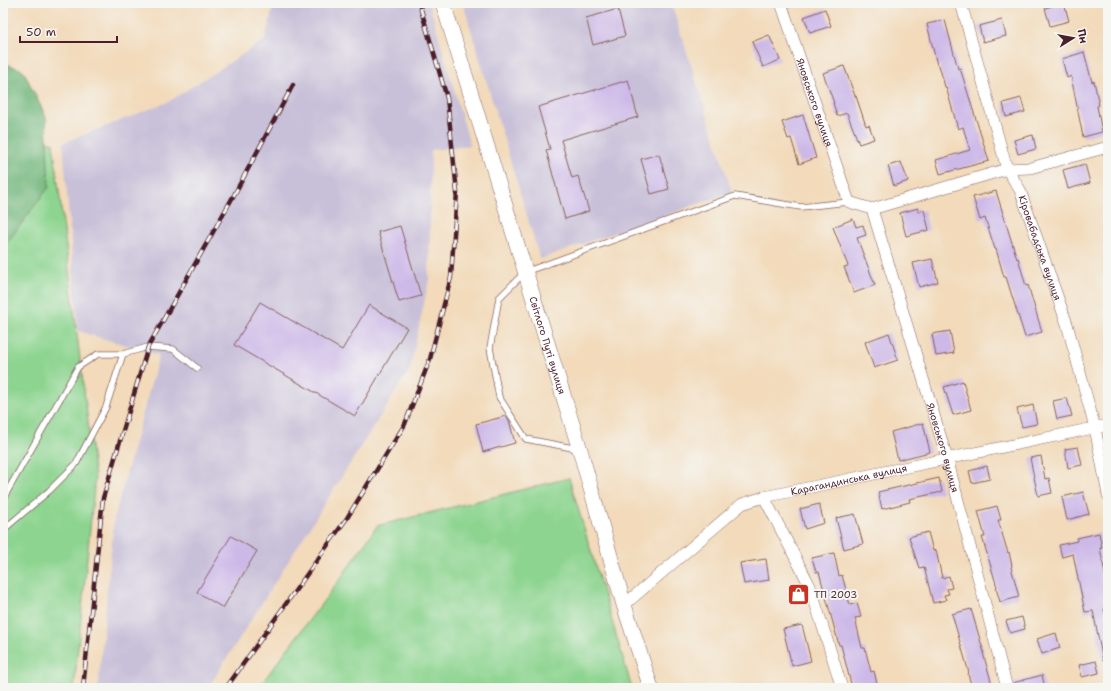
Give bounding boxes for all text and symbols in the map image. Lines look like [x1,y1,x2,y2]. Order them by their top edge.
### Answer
scale bar [20,18,117,44]
north arrow [1053,18,1093,58]
text: 50 m [26,24,56,40]
text: Пн [1074,28,1091,45]
street label: Яновського вулиця [793,57,836,149]
street label: Кіровабадська вулиця [1015,193,1064,302]
street label: Світлого Путі вулиця [526,295,569,396]
street label: Яновського вулиця [924,401,962,494]
street label: Карагандинська вулиця [790,461,908,498]
shop icon: ТП 2003 [786,581,812,607]
place label: ТП 2003 [814,588,857,601]

